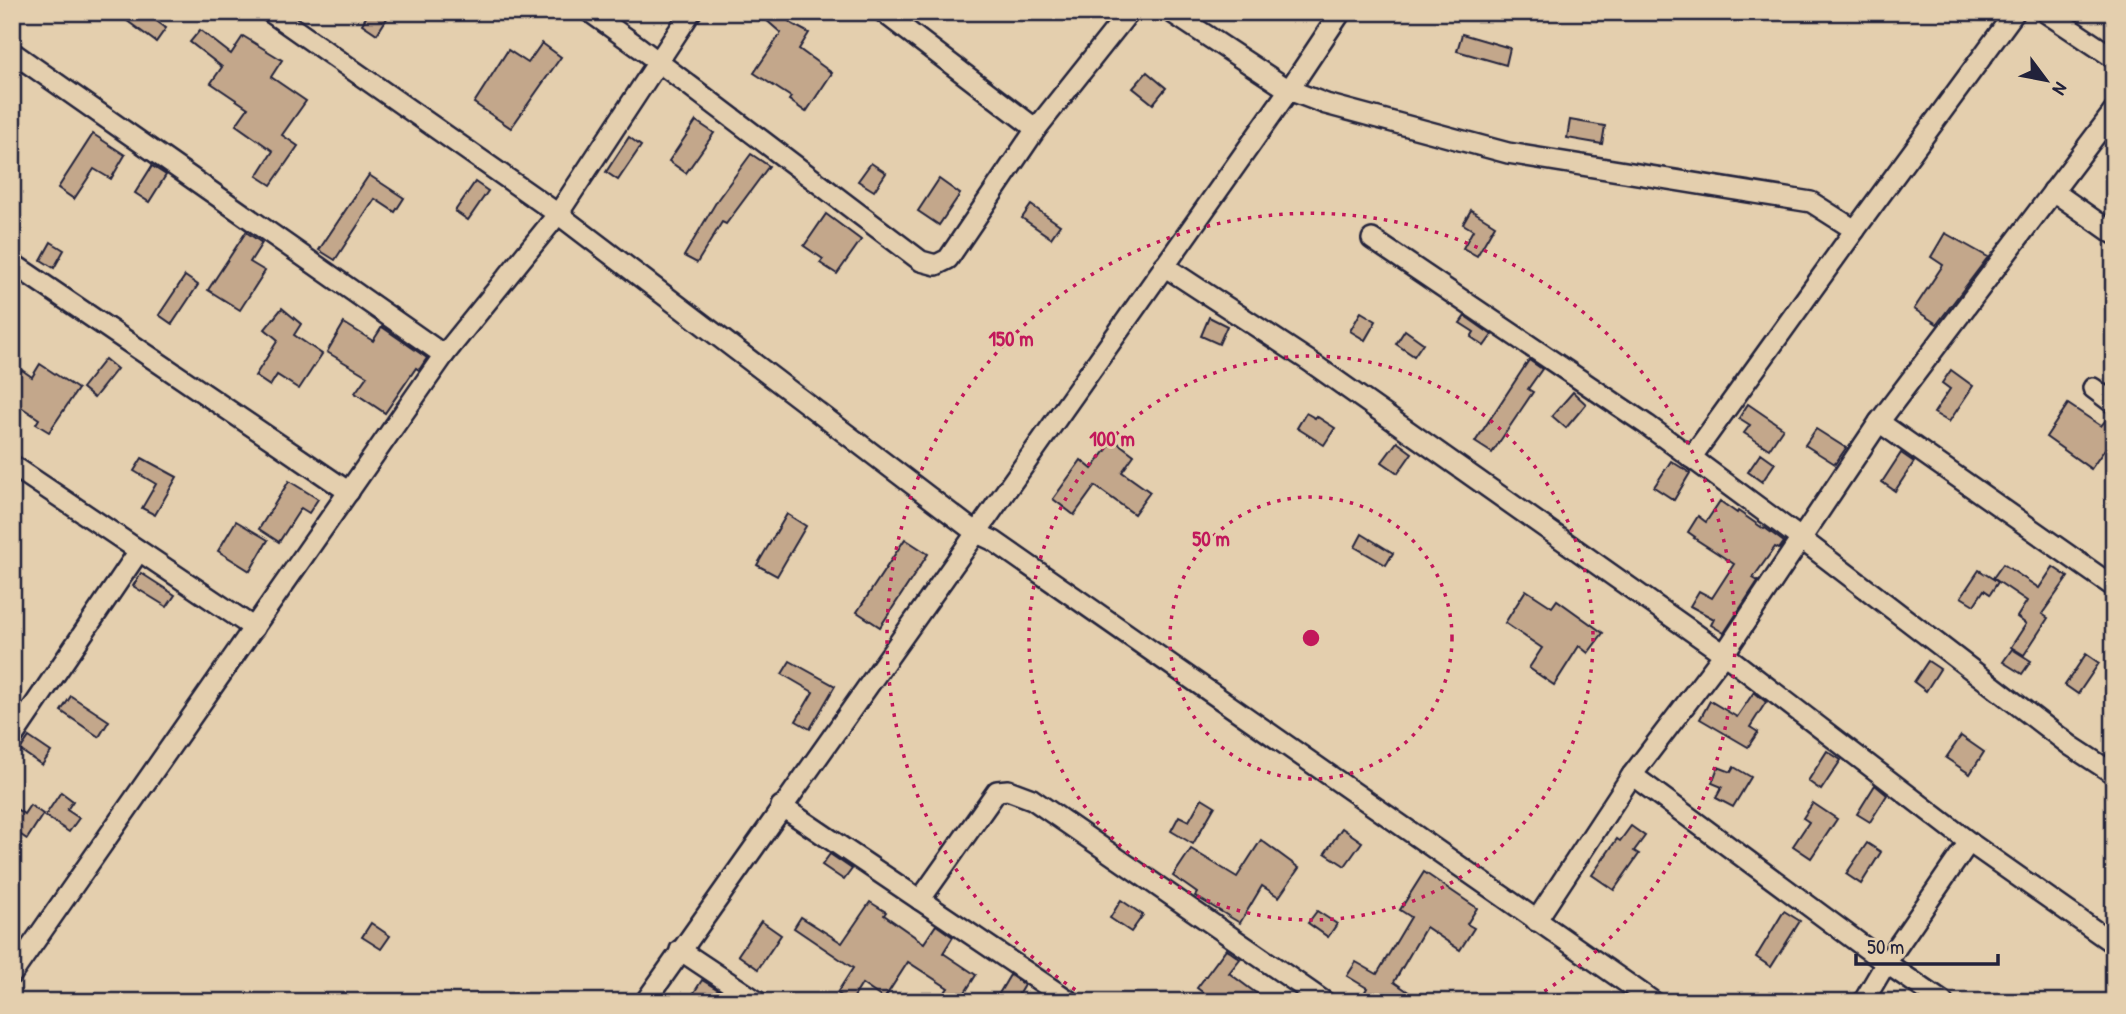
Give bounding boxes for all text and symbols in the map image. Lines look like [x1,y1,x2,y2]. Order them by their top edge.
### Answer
north arrow [2010,46,2080,116]
text: N [2047,78,2074,100]
text: 150 m [988,324,1034,353]
text: 100 m [1089,424,1135,453]
text: 50 m [1192,524,1230,553]
centre of rings [1299,626,1323,650]
scale bar [1856,923,1998,967]
text: 50 m [1867,932,1904,961]

